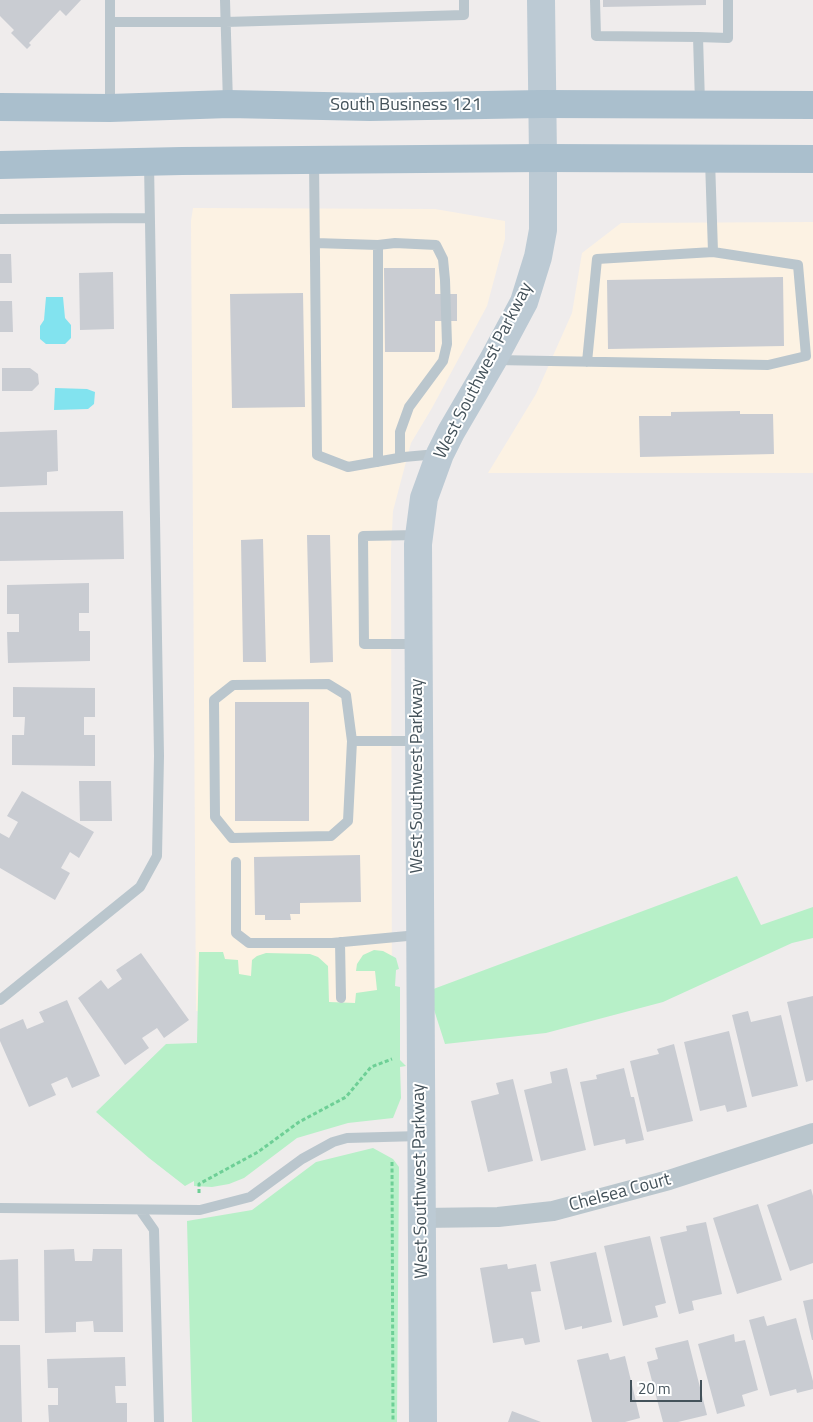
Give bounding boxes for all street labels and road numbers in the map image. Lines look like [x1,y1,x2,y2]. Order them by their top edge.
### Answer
street label: South Business 121 [330,95,482,117]
street label: West Southwest Parkway [430,279,538,463]
street label: West Southwest Parkway [407,678,429,874]
street label: West Southwest Parkway [408,1083,434,1279]
street label: Chelsea Court [567,1169,673,1217]

